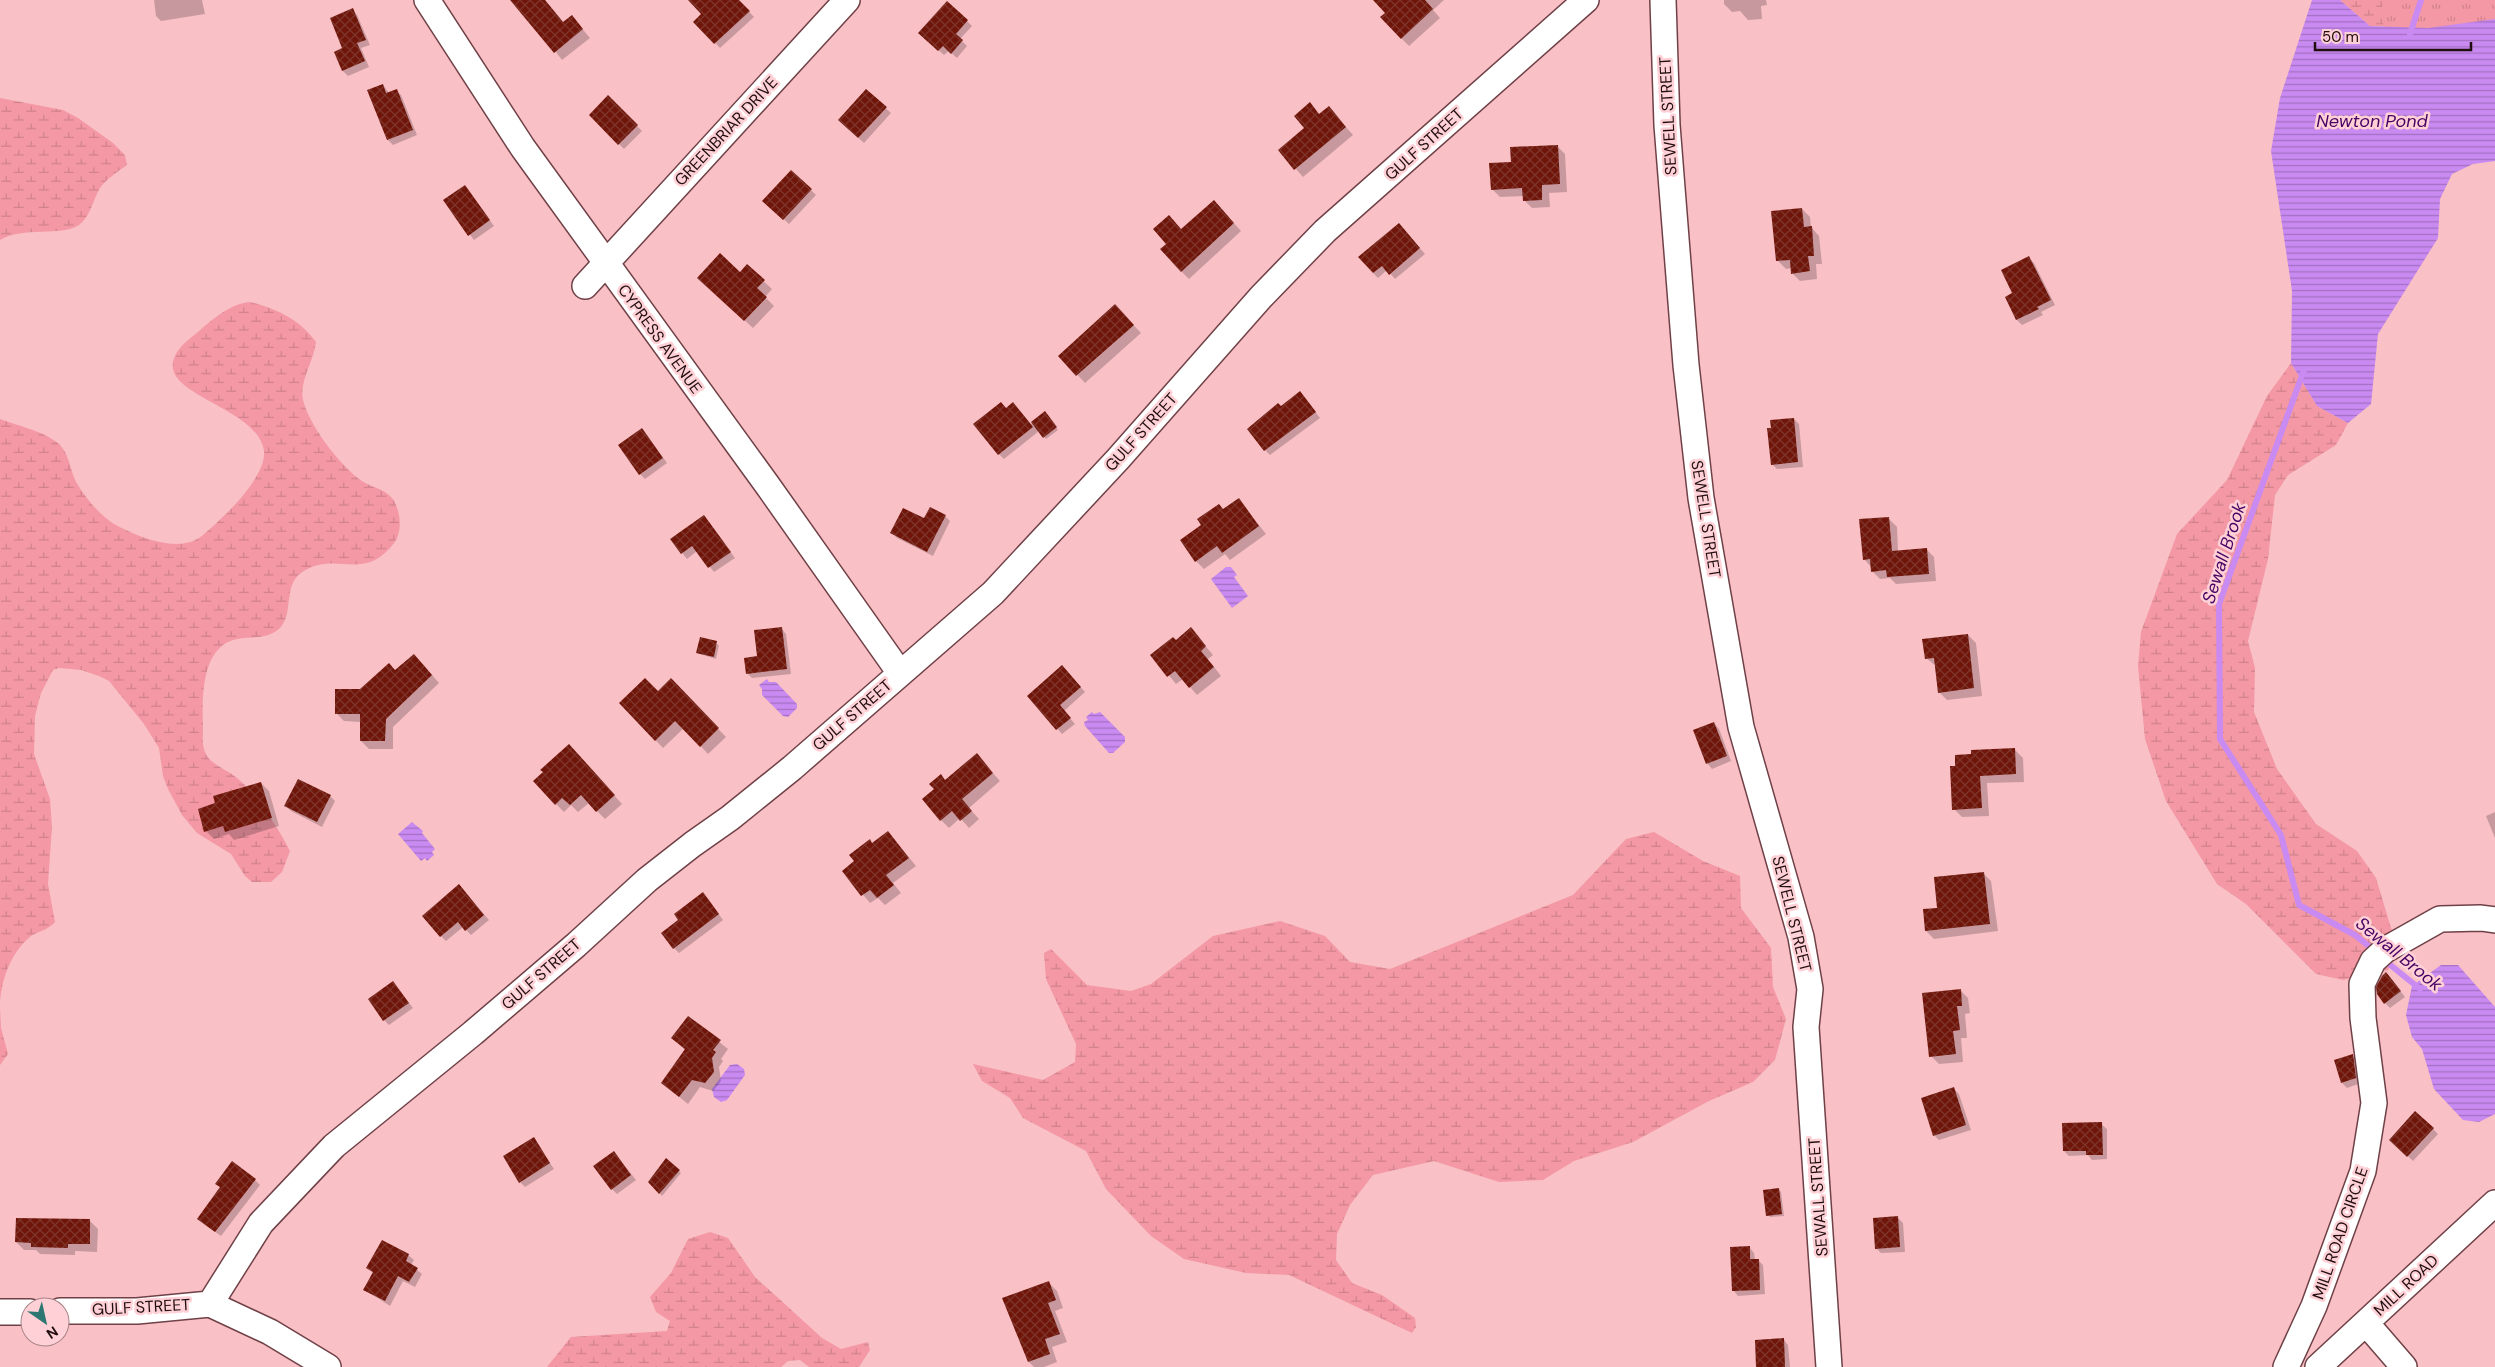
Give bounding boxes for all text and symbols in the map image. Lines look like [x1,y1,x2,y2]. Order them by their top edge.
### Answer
scale bar [2315,20,2471,52]
text: 50 m [2322,27,2359,47]
street label: SEWELL STREET [1654,56,1682,176]
street label: GREENBRIAR DRIVE [670,72,782,190]
street label: GULF STREET [1380,103,1468,185]
water label: Newton Pond [2316,109,2429,133]
street label: CYPRESS AVENUE [613,280,707,398]
street label: GULF STREET [1100,388,1182,476]
street label: SEWELL STREET [1686,459,1726,579]
water label: Sewall Brook [2196,499,2252,607]
street label: GULF STREET [808,675,896,755]
street label: SEWELL STREET [1767,854,1817,974]
water label: Sewall Brook [2351,912,2448,997]
street label: GULF STREET [497,934,585,1014]
street label: SEWALL STREET [1803,1137,1833,1257]
street label: MILL ROAD CIRCLE [2307,1164,2373,1302]
street label: MILL ROAD [2369,1250,2443,1320]
street label: GULF STREET [91,1294,191,1320]
north arrow [20,1297,70,1347]
text: N [43,1322,62,1343]

